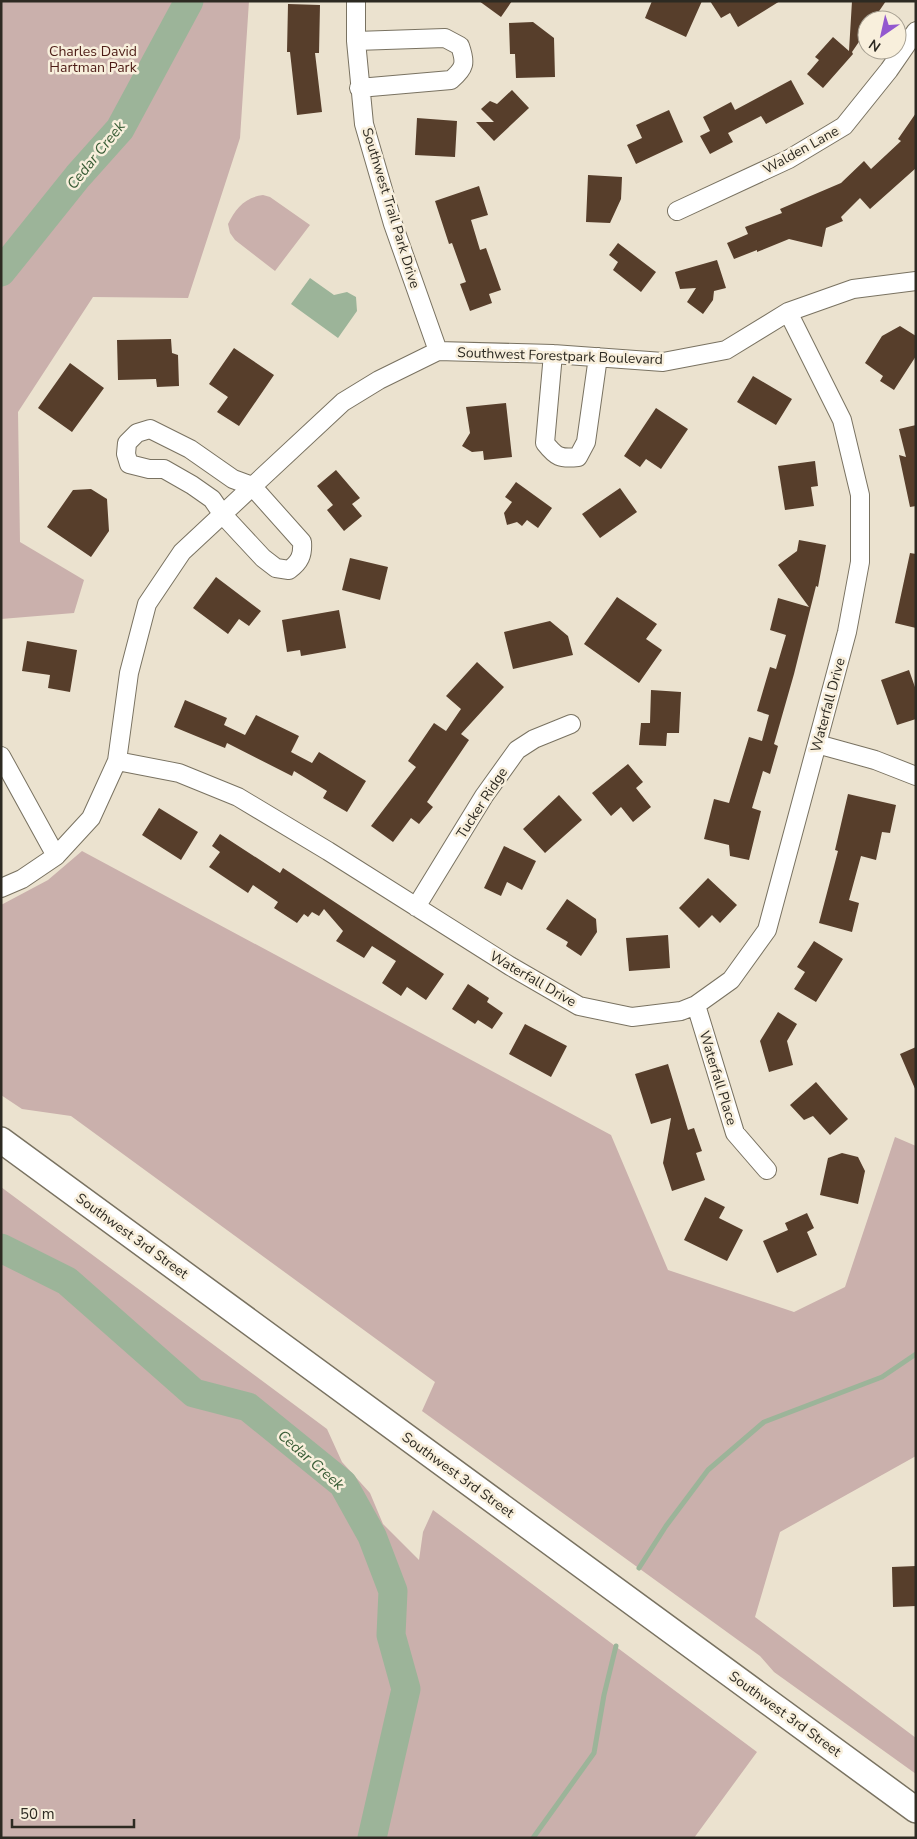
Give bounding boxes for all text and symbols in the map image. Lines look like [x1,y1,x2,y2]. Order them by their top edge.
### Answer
north arrow [857,10,907,60]
text: N [865,35,885,56]
park label: Charles David Hartman Park [49,42,138,77]
water label: Cedar Creek [62,116,130,193]
street label: Walden Lane [760,121,842,179]
street label: Southwest Trail Park Drive [358,125,424,291]
street label: Southwest Forestpark Boulevard [457,343,663,369]
street label: Waterfall Drive [806,656,850,754]
street label: Tucker Ridge [452,764,512,842]
street label: Waterfall Drive [486,947,580,1011]
street label: Waterfall Place [695,1028,741,1128]
street label: Southwest 3rd Street [72,1189,192,1283]
water label: Cedar Creek [273,1425,349,1495]
street label: Southwest 3rd Street [398,1428,518,1522]
street label: Southwest 3rd Street [725,1667,845,1761]
scale bar [12,1796,135,1828]
text: 50 m [20,1804,55,1824]

